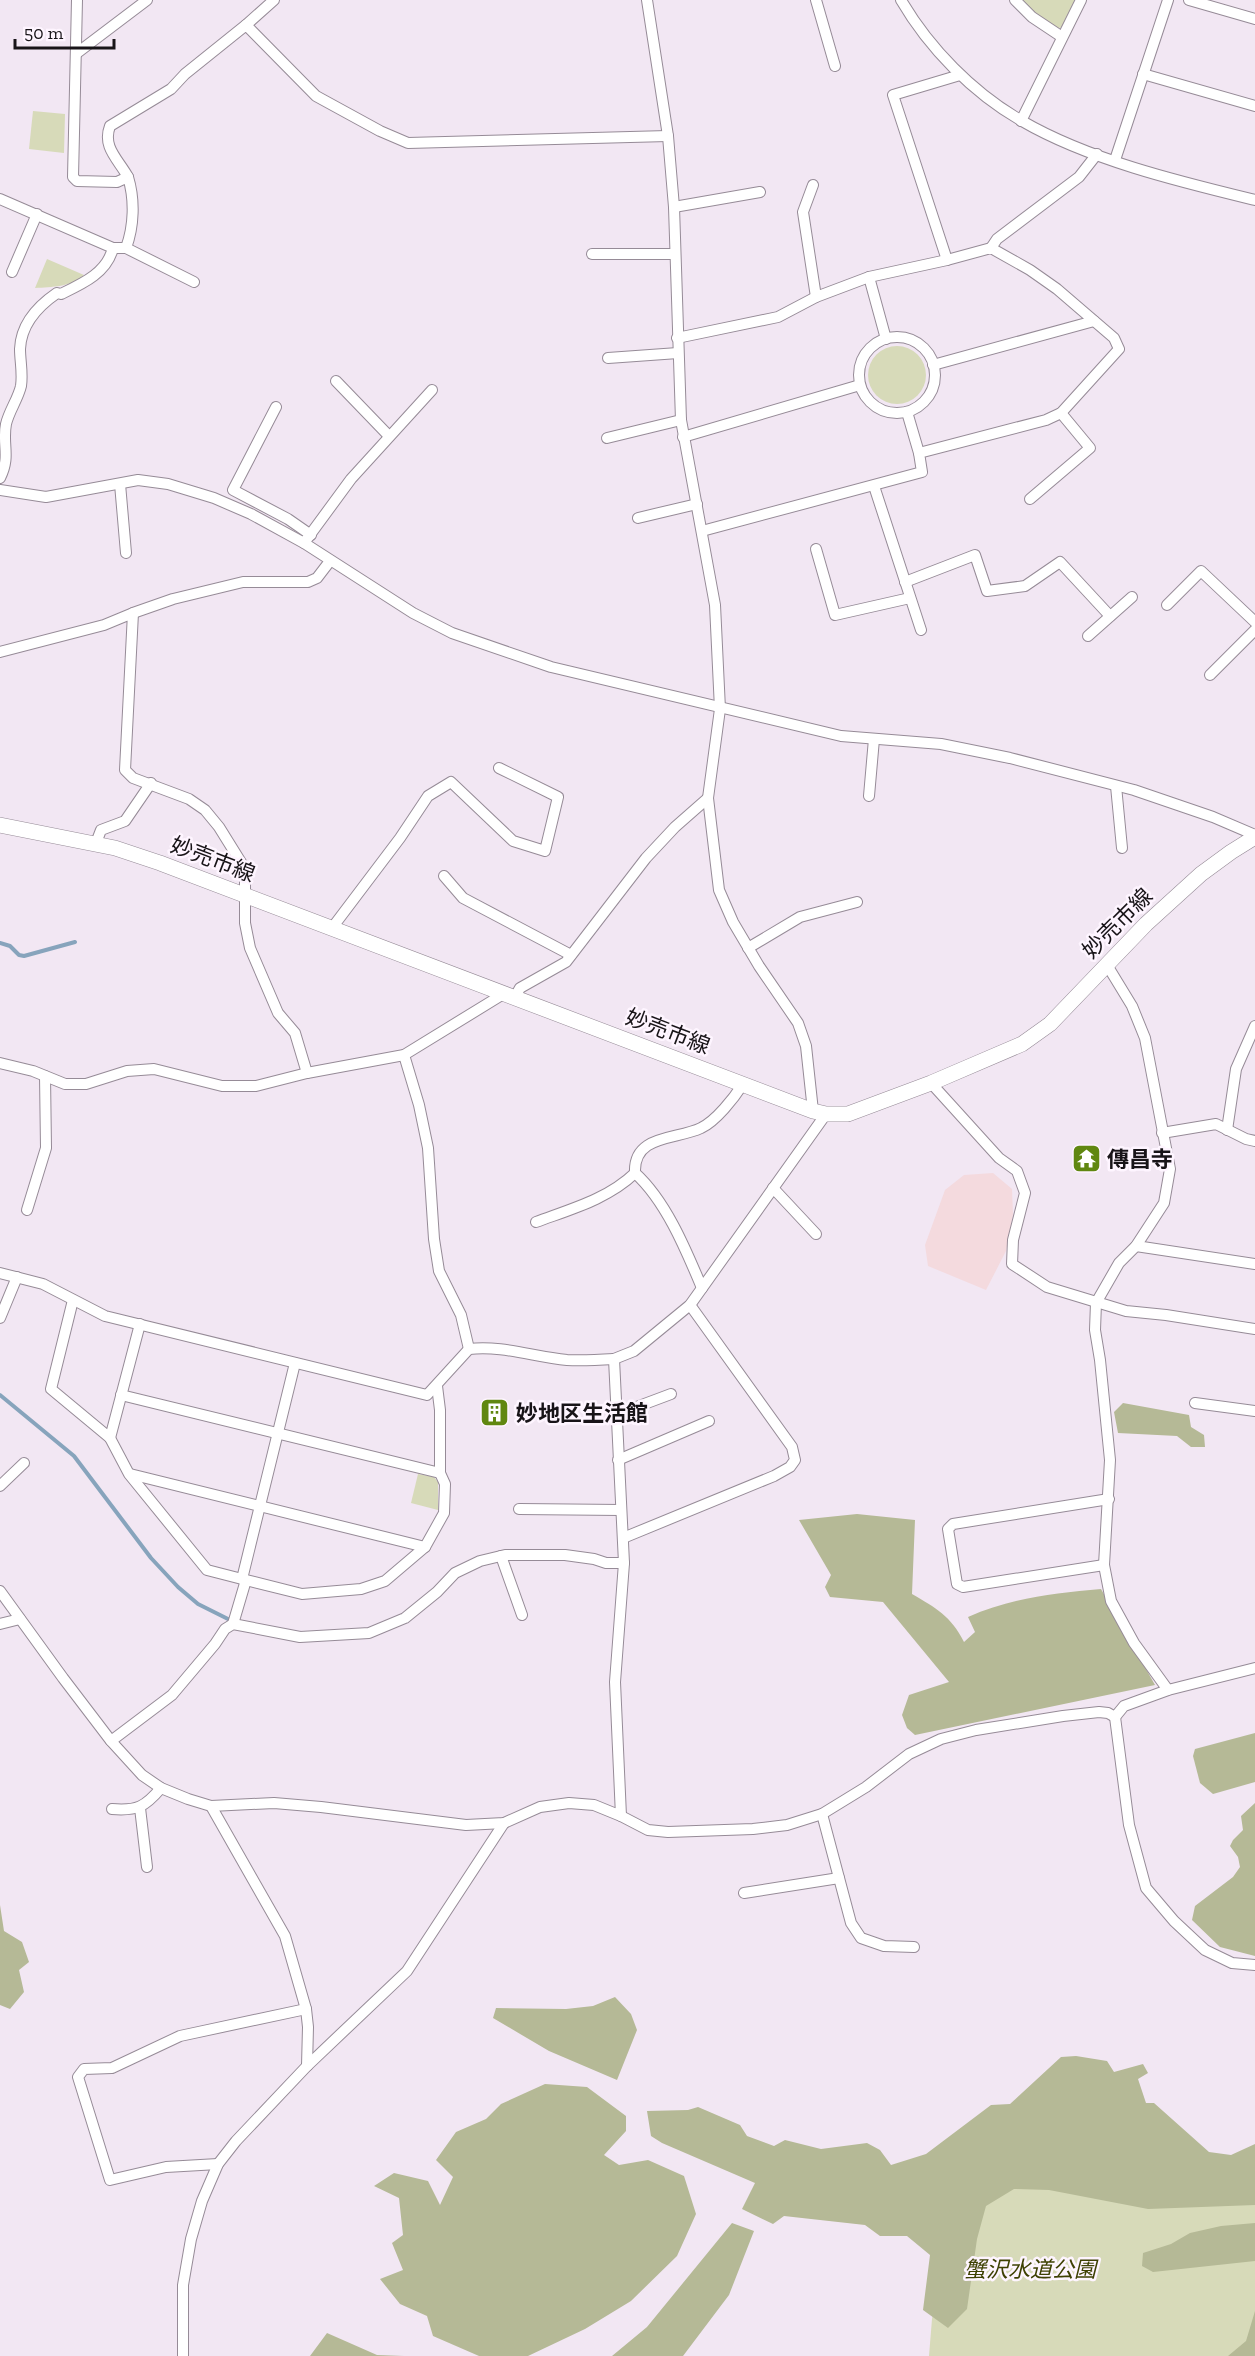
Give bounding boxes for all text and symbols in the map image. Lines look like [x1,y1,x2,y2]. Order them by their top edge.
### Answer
scale bar [15,12,114,50]
text: 50 m [24,22,64,44]
street label: 妙売市線 [167,831,259,888]
street label: 妙売市線 [1077,883,1158,964]
street label: 妙売市線 [622,1003,714,1060]
temple icon: 傳昌寺 [1070,1143,1102,1175]
place label: 傳昌寺 [1107,1146,1173,1173]
building icon: 妙地区生活館 [479,1397,511,1429]
place label: 妙地区生活館 [516,1400,648,1427]
park label: 蟹沢水道公園 [964,2256,1099,2283]

